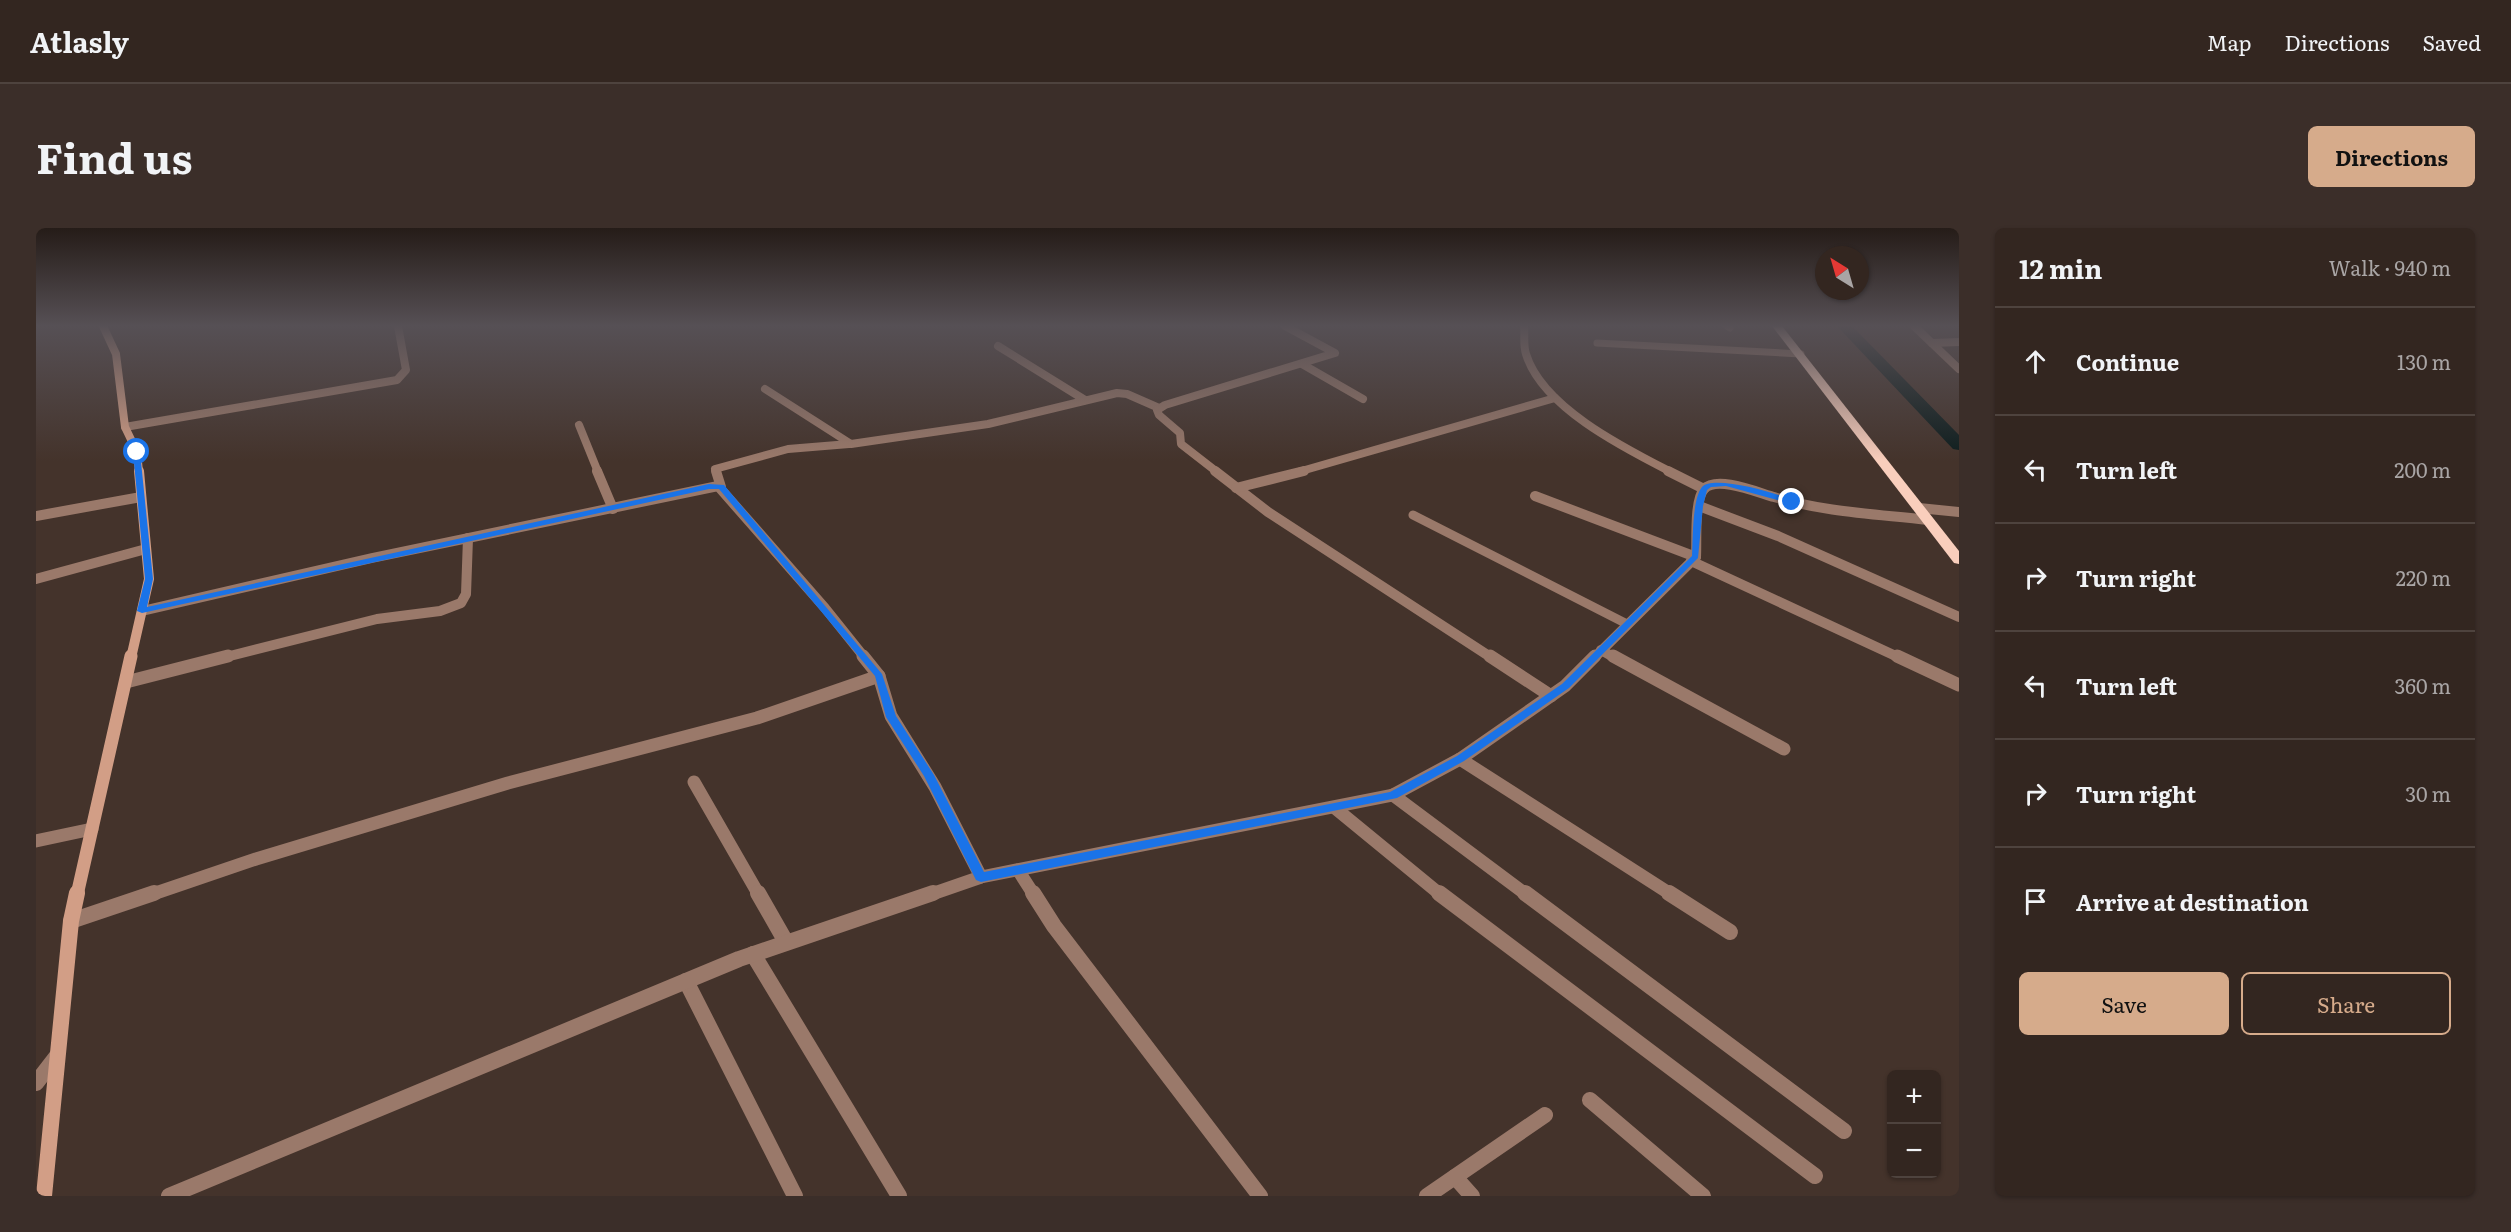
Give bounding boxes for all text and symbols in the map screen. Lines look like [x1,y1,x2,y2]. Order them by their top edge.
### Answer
text: Atlasly [30,20,129,62]
text: Map [2207,26,2252,57]
text: Directions [2285,26,2390,57]
text: Saved [2423,26,2481,57]
text: Find us [36,125,193,187]
button: Directions [2308,126,2475,187]
north arrow [1815,246,1869,300]
text: 12 min [2019,248,2102,287]
text: Walk · 940 m [2329,252,2451,282]
icon: ahead [2019,345,2052,378]
text: Continue [2076,345,2179,378]
text: 130 m [2397,346,2451,376]
route start [123,438,149,464]
icon: left [2019,453,2052,486]
text: Turn left [2076,453,2177,486]
text: 200 m [2394,454,2451,484]
route end [1778,488,1804,514]
icon: right [2019,561,2052,594]
text: Turn right [2076,561,2196,594]
text: 220 m [2396,562,2451,592]
icon: left [2019,669,2052,702]
text: Turn left [2076,669,2177,702]
text: 360 m [2394,670,2451,700]
icon: right [2019,777,2052,810]
text: Turn right [2076,777,2196,810]
text: 30 m [2405,778,2451,808]
icon: arrive [2019,885,2052,918]
text: Arrive at destination [2076,885,2309,918]
button: Save [2019,972,2229,1035]
button: Share [2241,972,2451,1035]
map controls [1887,1070,1941,1178]
button: + [1887,1070,1941,1124]
button: − [1887,1124,1941,1178]

